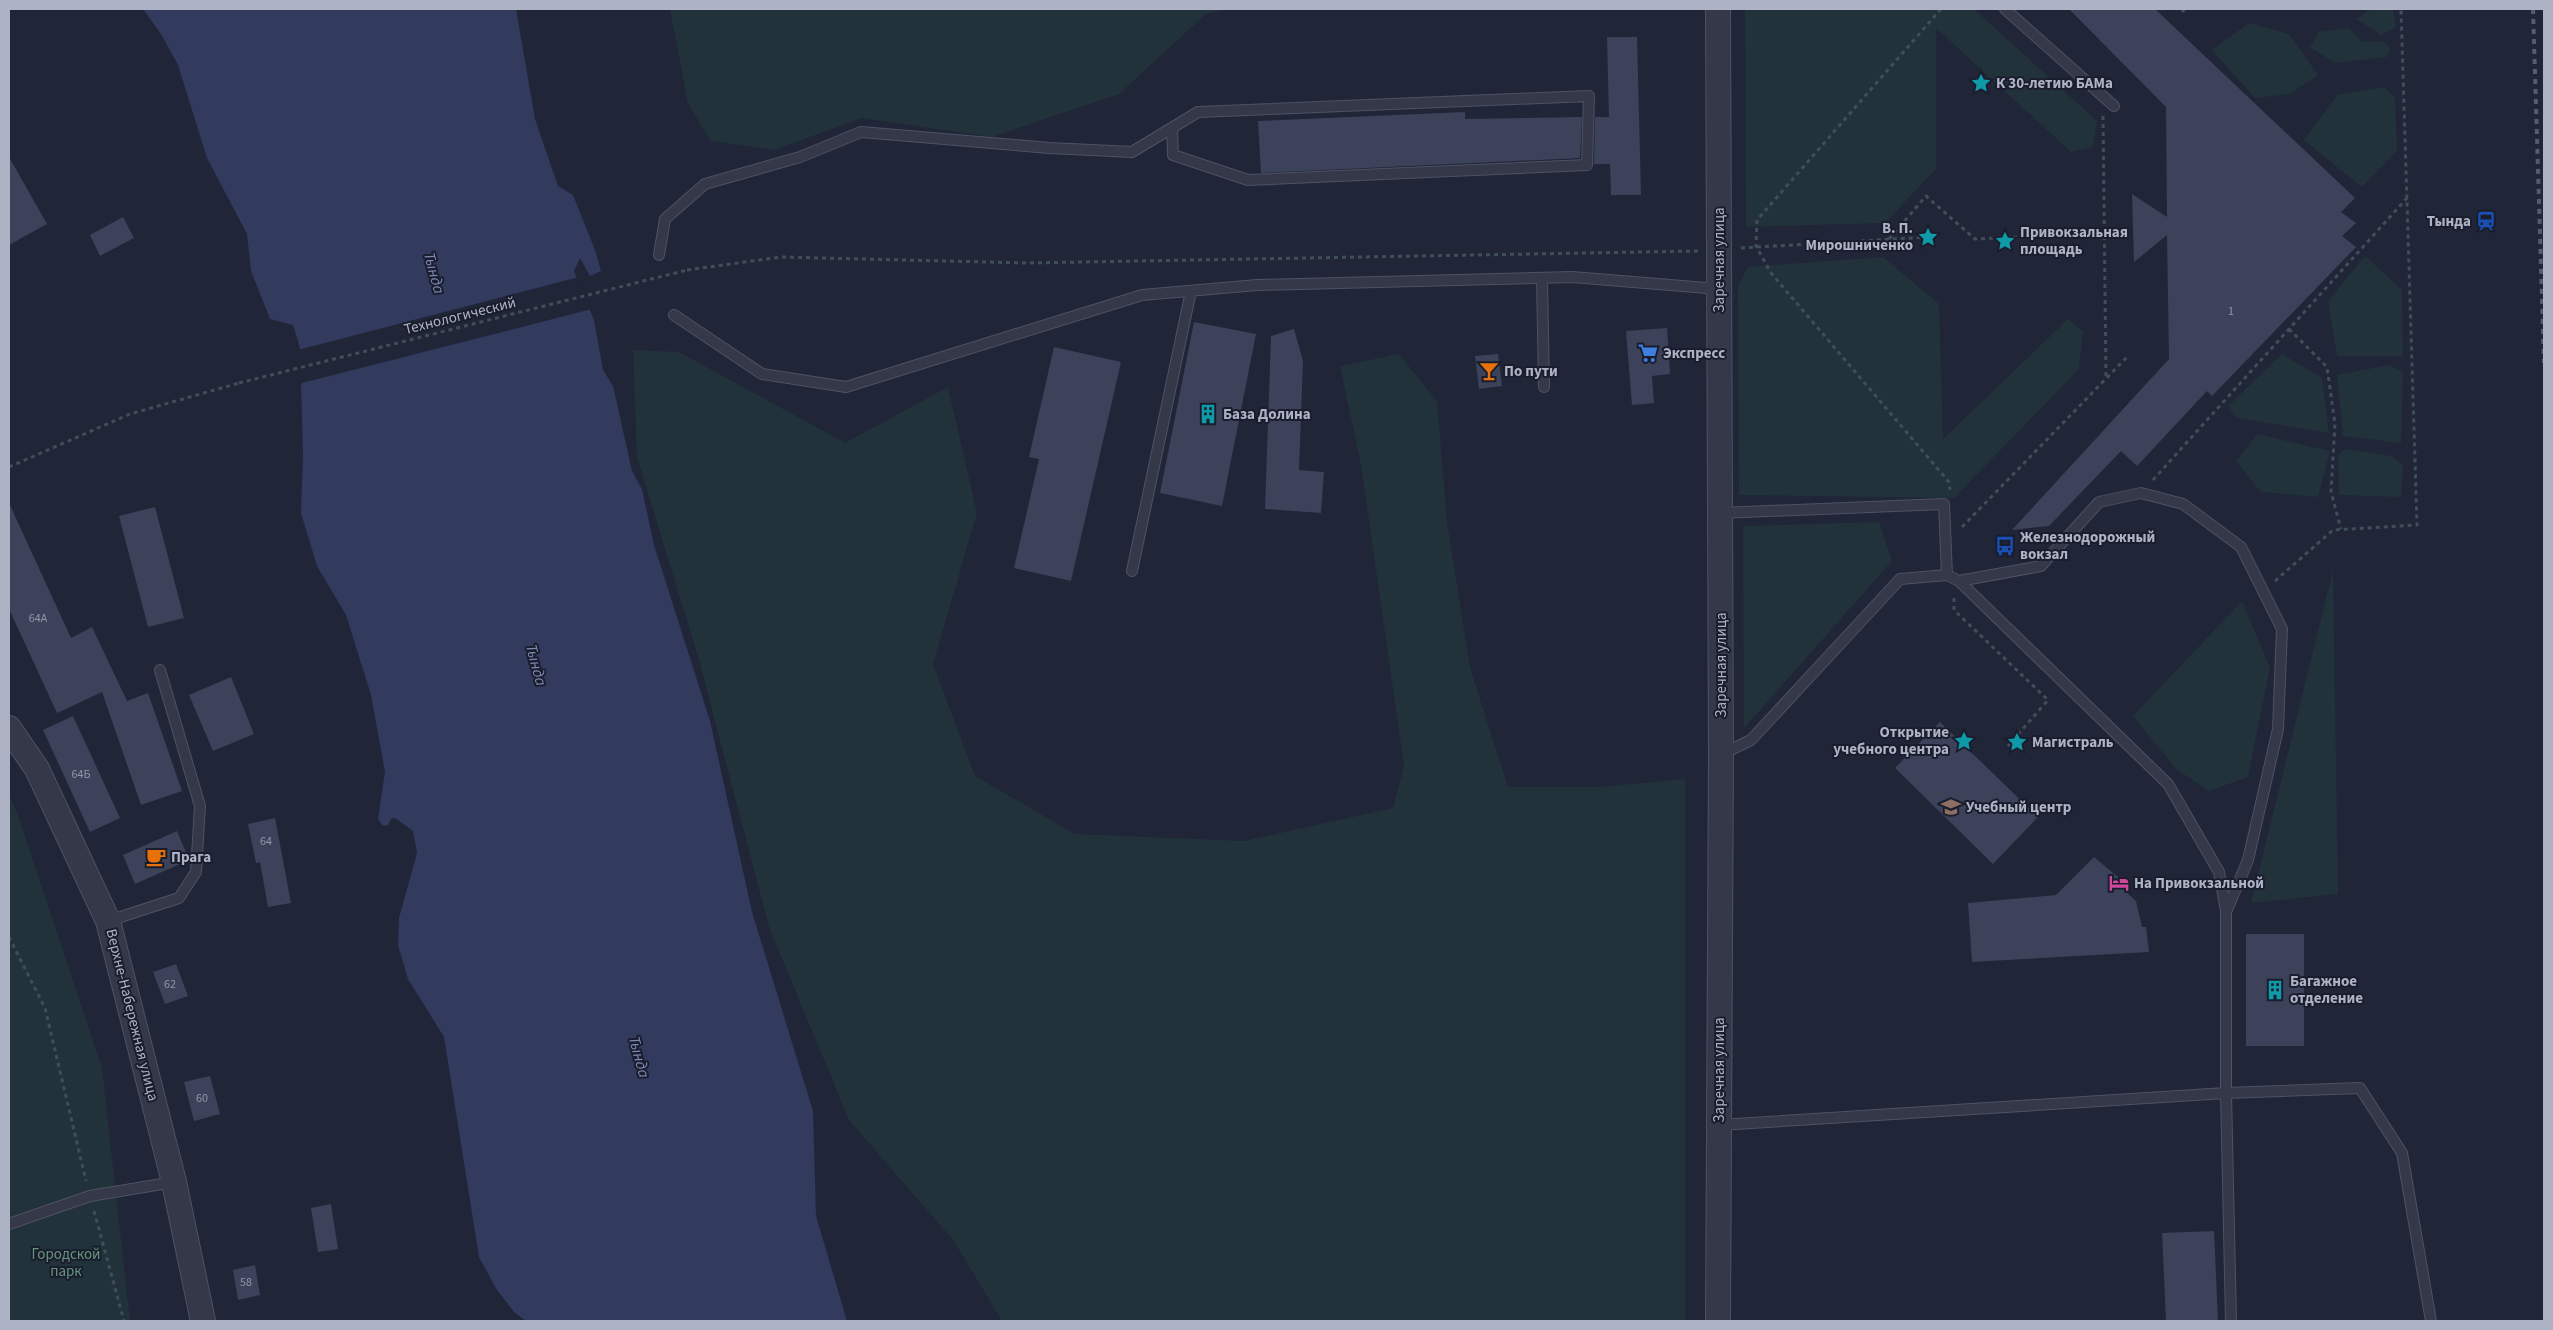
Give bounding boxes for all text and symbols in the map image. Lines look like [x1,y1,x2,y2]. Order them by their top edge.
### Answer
place icon: К 30-летию БАМа [1970,72,1992,94]
place label: К 30-летию БАМа [1996,73,2113,94]
street label: Заречная улица [1709,207,1730,313]
station icon: Тында [2475,210,2497,232]
place label: Тында [2427,211,2471,232]
place label: В. П. Мирошниченко [1805,218,1913,256]
place label: Привокзальная площадь [2020,222,2128,260]
place icon: В. П. Мирошниченко [1917,226,1939,248]
place icon: Привокзальная площадь [1994,230,2016,252]
water label: Тында [418,250,450,297]
street label: Технологический [402,292,518,340]
house number: 1 [2228,303,2234,320]
supermarket icon: Экспресс [1637,342,1659,364]
place label: Экспресс [1663,343,1725,364]
bar icon: По пути [1478,360,1500,382]
place label: По пути [1504,361,1558,382]
building icon: База Долина [1197,403,1219,425]
place label: База Долина [1223,404,1311,425]
place label: Железнодорожный вокзал [2020,527,2155,565]
bus stop icon: Железнодорожный вокзал [1994,535,2016,557]
house number: 64А [29,610,48,627]
street label: Заречная улица [1711,612,1732,718]
water label: Тында [520,642,552,689]
place label: Открытие учебного центра [1833,722,1949,760]
place icon: Открытие учебного центра [1953,730,1975,752]
place icon: Магистраль [2006,731,2028,753]
place label: Магистраль [2032,732,2114,753]
house number: 64Б [72,766,90,783]
school or university icon: Учебный центр [1940,796,1962,818]
place label: Учебный центр [1966,797,2072,818]
house number: 64 [260,833,272,850]
cafe icon: Прага [145,846,167,868]
place label: Прага [171,847,211,868]
hotel icon: На Привокзальной [2108,872,2130,894]
place label: На Привокзальной [2134,873,2264,894]
street label: Верхне-Набережная улица [100,927,164,1103]
place label: Багажное отделение [2290,971,2363,1009]
house number: 62 [164,976,176,993]
building icon: Багажное отделение [2264,979,2286,1001]
street label: Заречная улица [1709,1017,1730,1123]
water label: Тында [623,1034,655,1081]
house number: 60 [196,1090,208,1107]
park label: Городской парк [31,1244,101,1282]
house number: 58 [240,1274,252,1291]

